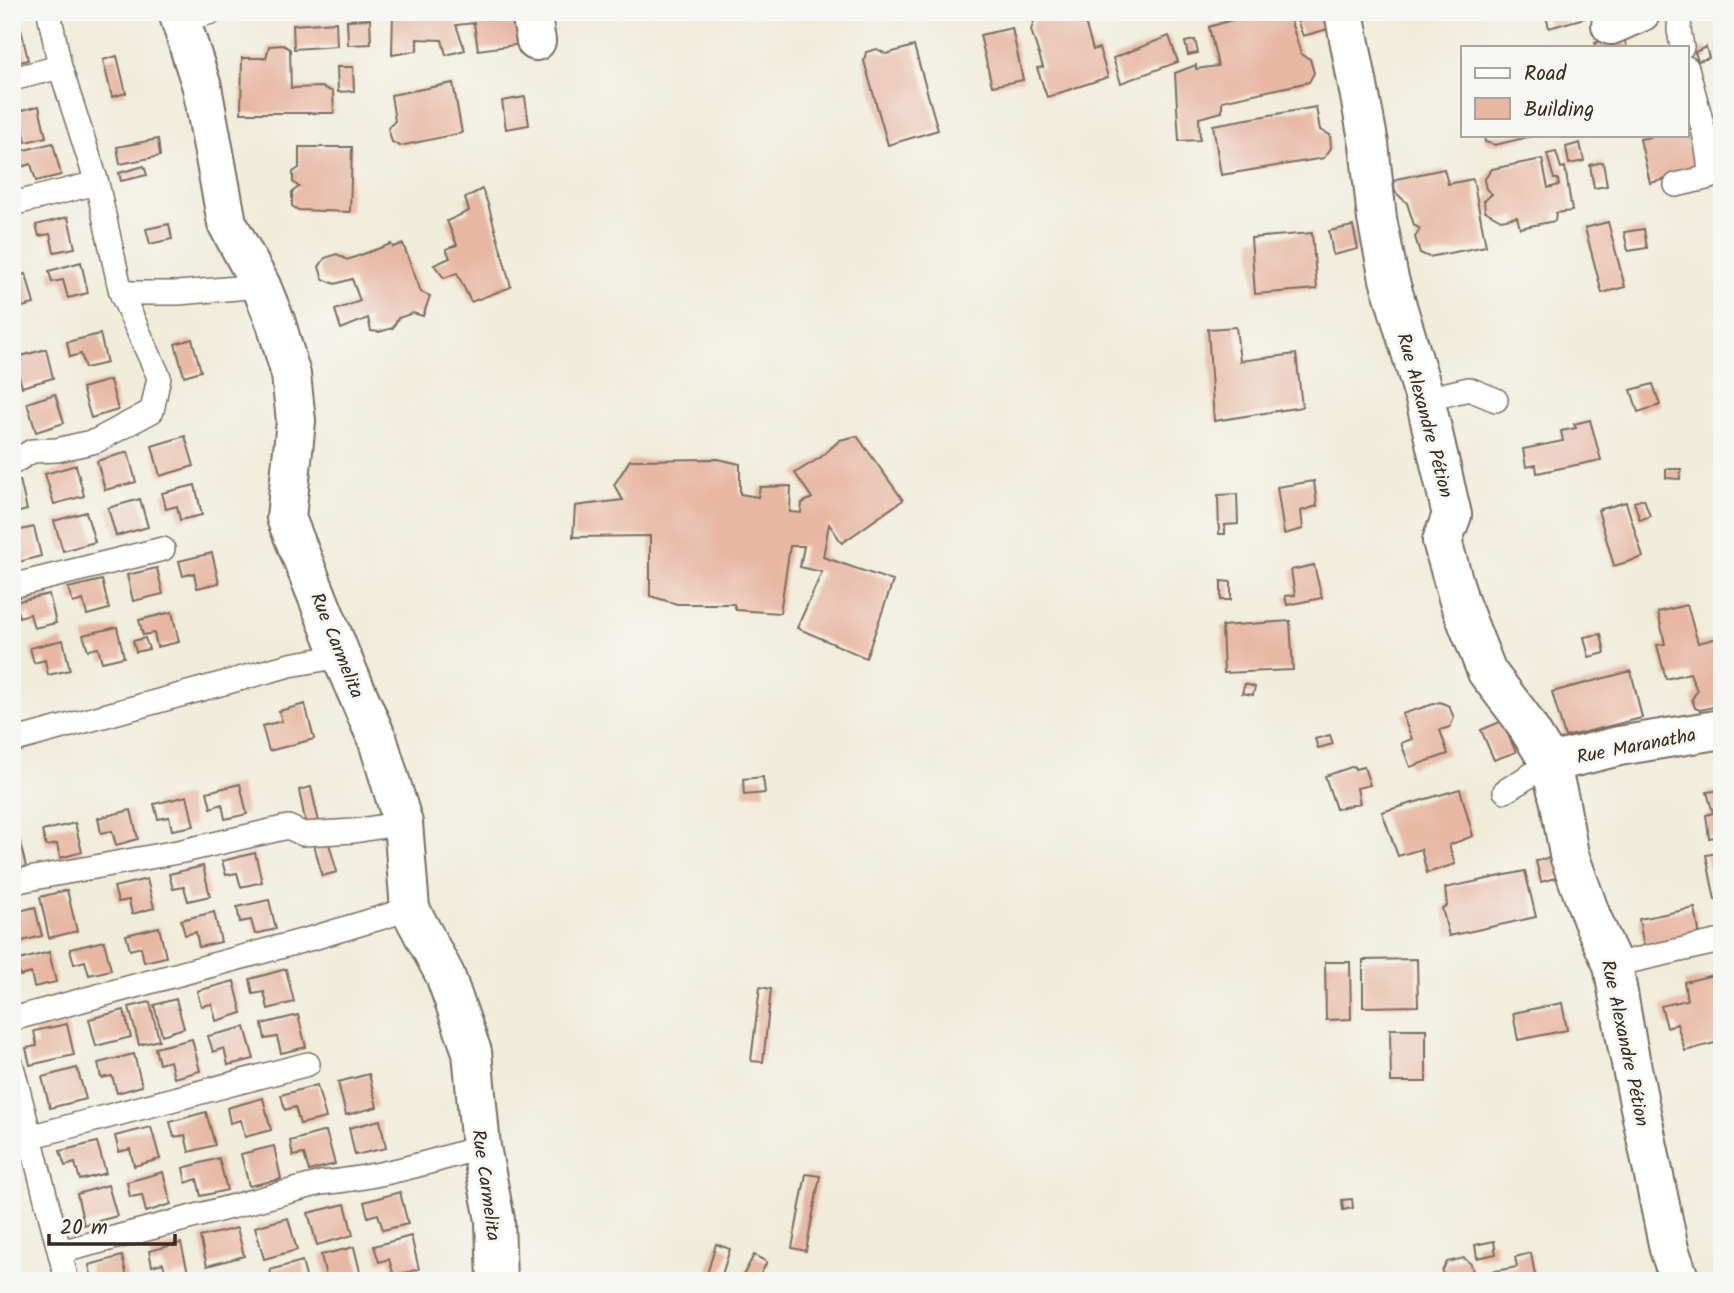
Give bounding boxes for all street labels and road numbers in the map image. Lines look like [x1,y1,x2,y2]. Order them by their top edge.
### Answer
street label: Rue Alexandre Pétion [1388,330,1460,501]
street label: Rue Carmelita [301,588,371,703]
street label: Rue Maranatha [1574,721,1699,773]
street label: Rue Alexandre Pétion [1592,957,1656,1129]
street label: Rue Carmelita [462,1128,508,1243]

